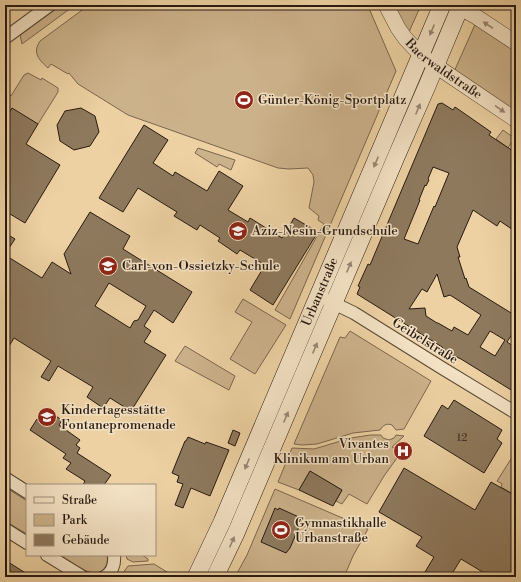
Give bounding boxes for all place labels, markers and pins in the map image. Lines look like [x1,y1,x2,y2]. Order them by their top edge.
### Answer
sports icon: Günter-König-Sportplatz [233,89,255,111]
place label: Günter-König-Sportplatz [258,92,406,108]
school or university icon: Aziz-Nesin-Grundschule [227,220,249,242]
place label: Aziz-Nesin-Grundschule [251,223,398,239]
school or university icon: Carl-von-Ossietzky-Schule [97,255,119,277]
place label: Carl-von-Ossietzky-Schule [122,258,280,274]
place label: Kindertagesstätte Fontanepromenade [61,402,176,433]
school or university icon: Kindertagesstätte Fontanepromenade [36,406,58,428]
place label: Vivantes Klinikum am Urban [273,436,389,467]
hospital icon: Vivantes Klinikum am Urban [392,440,414,462]
place label: Gymnastikhalle Urbanstraße [295,515,387,546]
sports icon: Gymnastikhalle Urbanstraße [270,519,292,541]

